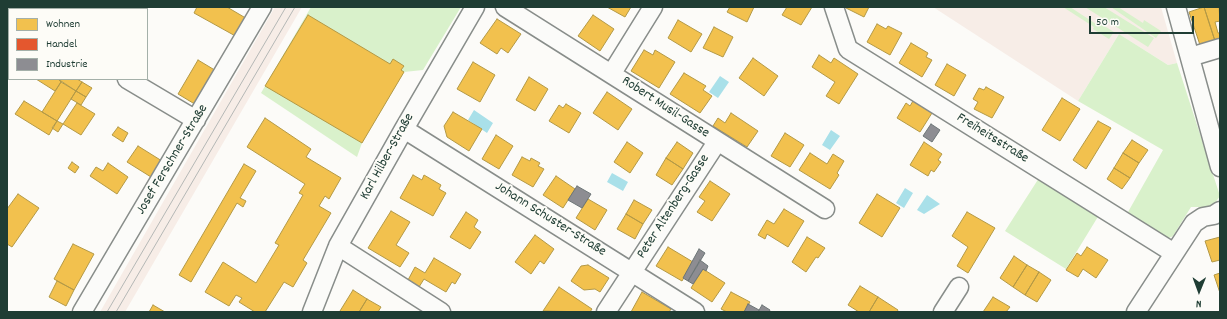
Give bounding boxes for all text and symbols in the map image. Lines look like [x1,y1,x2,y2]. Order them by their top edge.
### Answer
legend [8,8,148,80]
scale bar [1091,8,1196,34]
text: 50 m [1096,14,1119,31]
text: Wohnen [46,16,80,33]
text: Handel [46,36,77,53]
text: Industrie [46,56,87,73]
street label: Robert Musil-Gasse [618,73,712,143]
street label: Josef Ferschner-Straße [133,102,213,218]
street label: Freiheitsstraße [953,110,1031,168]
street label: Karl Hilber-Straße [357,111,419,203]
street label: Peter Altenberg-Gasse [634,152,714,262]
street label: Johann Schuster-Straße [491,179,609,261]
north arrow [1179,271,1219,311]
text: N [1196,295,1202,311]

